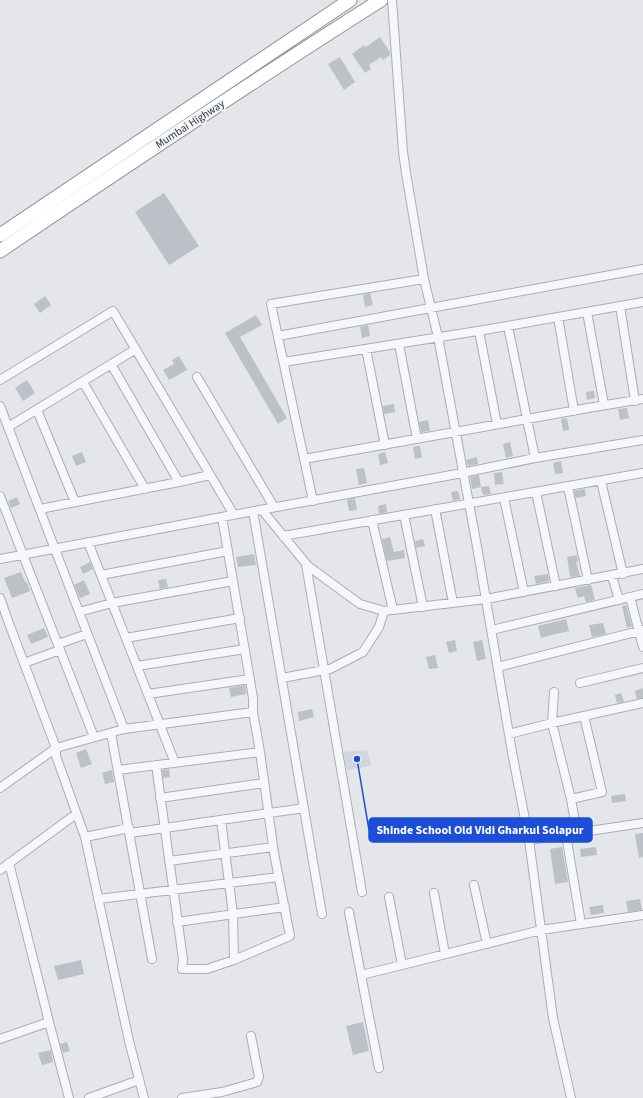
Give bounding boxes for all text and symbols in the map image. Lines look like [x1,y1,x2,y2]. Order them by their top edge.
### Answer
street label: Mumbai Highway [153,96,227,152]
callout: Shinde School Old Vidi Gharkul Solapur [369,818,592,842]
text: Shinde School Old Vidi Gharkul Solapur [376,822,584,839]

